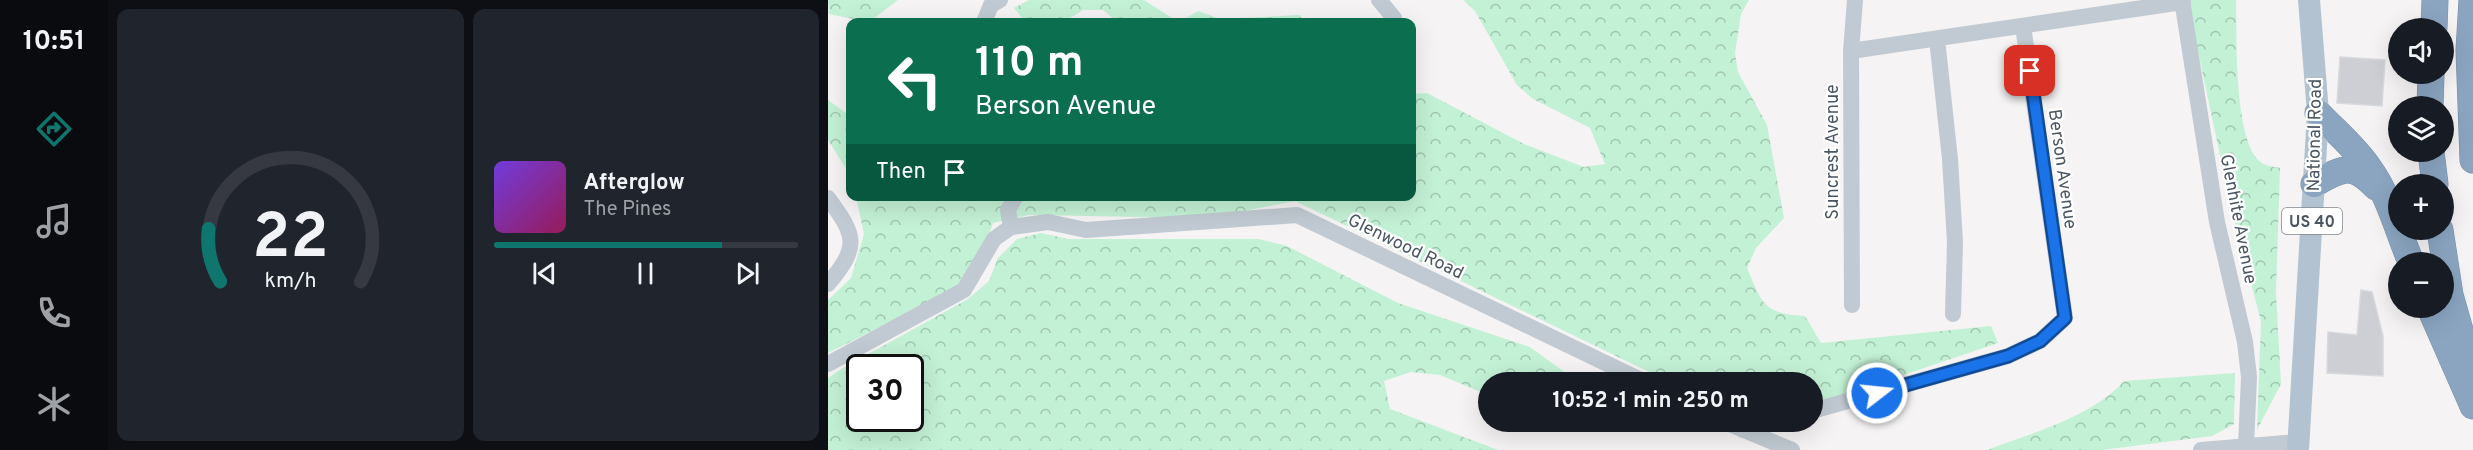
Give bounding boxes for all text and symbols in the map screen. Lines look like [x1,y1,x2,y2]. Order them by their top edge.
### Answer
map controls [2388,18,2454,318]
button: sound [2388,18,2454,84]
text: 10:51 [23,25,85,59]
text: 110 m [975,38,1084,91]
icon: left [876,42,954,120]
pin [2004,45,2055,96]
icon: arrive [2013,54,2046,87]
street label: National Road [2303,78,2328,192]
street label: Suncrest Avenue [1822,84,1845,220]
text: Berson Avenue [975,90,1156,124]
button: layers [2388,96,2454,162]
icon: directions [33,108,75,150]
street label: Berson Avenue [2042,108,2081,231]
street label: Glenhite Avenue [2214,152,2261,286]
icon: arrive [938,156,971,189]
text: Then [876,159,926,186]
text: Afterglow [584,170,685,197]
button: + [2388,174,2454,240]
text: The Pines [584,197,671,223]
icon: music [33,200,75,242]
text: 22 [252,201,328,280]
road number: US 40 [2282,208,2342,234]
street label: Glenwood Road [1344,209,1467,285]
button: − [2388,252,2454,318]
icon: previous [528,257,561,290]
icon: pause [629,257,662,290]
icon: next [731,257,764,290]
text: km/h [264,268,316,295]
icon: phone [33,292,75,334]
speed limit sign: 30 [846,354,924,432]
position arrow [1845,361,1909,425]
icon: climate [33,383,75,425]
text: 10:52 · 1 min · 250 m [1552,388,1749,415]

